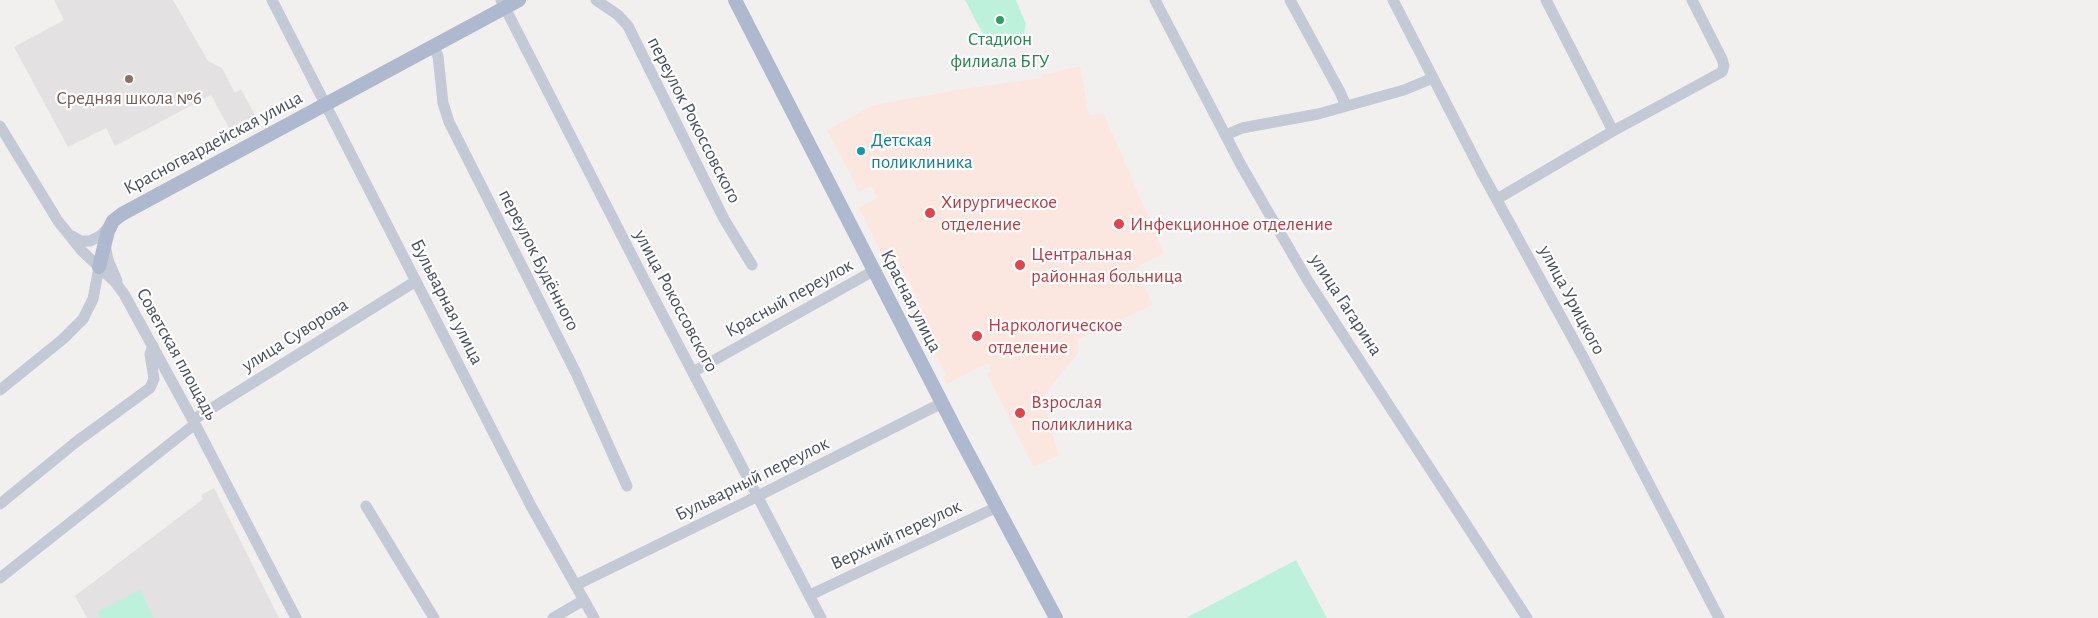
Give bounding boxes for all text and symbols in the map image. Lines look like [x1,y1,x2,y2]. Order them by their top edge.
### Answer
marker: Стадион филиала БГУ [994,14,1006,26]
place label: Стадион филиала БГУ [951,28,1049,72]
street label: переулок Рокоссовского [642,33,746,207]
marker: Средняя школа №6 [123,73,135,85]
street label: Красногвардейская улица [120,86,306,200]
place label: Средняя школа №6 [56,87,202,109]
place label: Детская поликлиника [871,129,973,173]
marker: Детская поликлиника [855,145,867,157]
street label: переулок Будённого [493,185,585,335]
place label: Хирургическое отделение [941,191,1057,235]
marker: Хирургическое отделение [923,206,937,220]
place label: Инфекционное отделение [1130,213,1333,235]
marker: Инфекционное отделение [1112,217,1126,231]
street label: улица Рокоссовского [629,226,723,376]
street label: Бульварная улица [406,235,488,369]
street label: улица Урицкого [1534,242,1610,358]
place label: Центральная районная больница [1031,243,1183,287]
street label: Красная улица [875,246,947,356]
street label: улица Гагарина [1305,250,1387,360]
street label: Красный переулок [721,253,857,343]
marker: Центральная районная больница [1013,258,1027,272]
street label: Советская площадь [131,284,223,424]
street label: улица Суворова [238,293,352,377]
place label: Наркологическое отделение [988,314,1123,358]
marker: Наркологическое отделение [970,329,984,343]
place label: Взрослая поликлиника [1031,391,1133,435]
marker: Взрослая поликлиника [1013,406,1027,420]
street label: Бульварный переулок [671,432,833,526]
street label: Верхний переулок [827,495,965,575]

